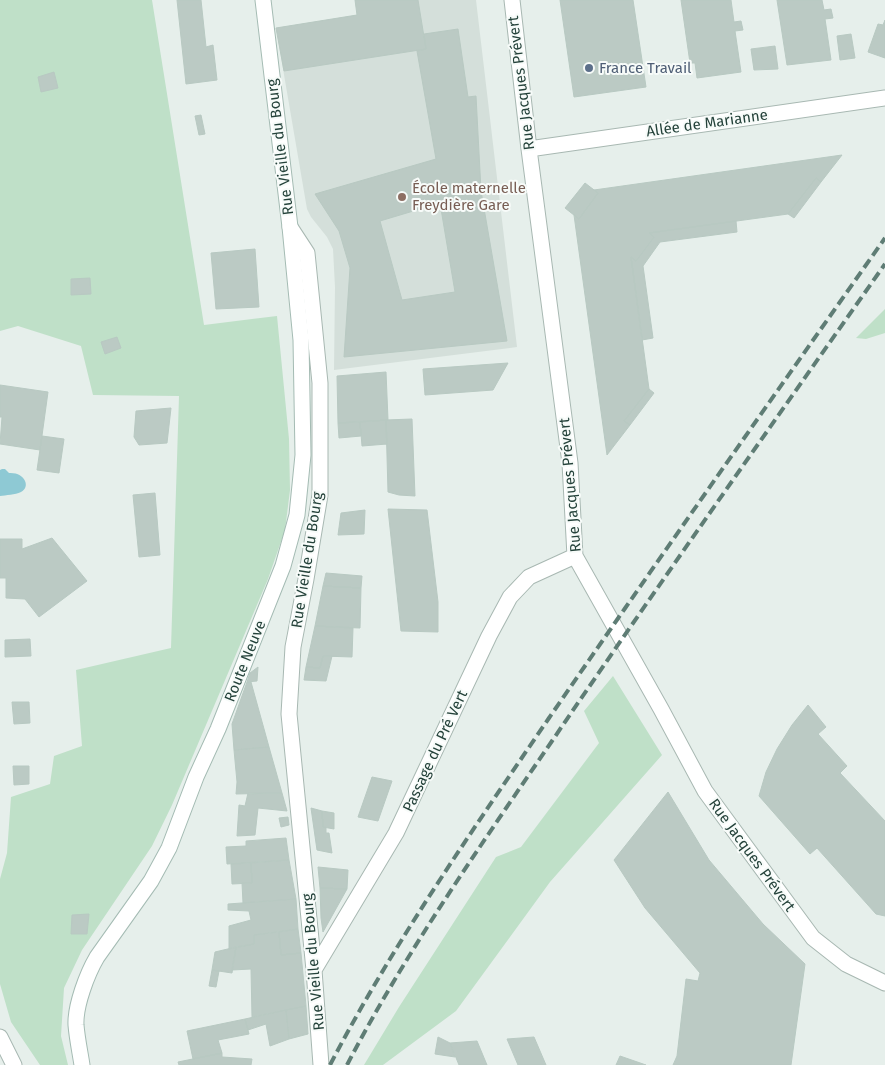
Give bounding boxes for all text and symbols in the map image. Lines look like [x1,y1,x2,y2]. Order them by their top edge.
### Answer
street label: Rue Jacques Prévert [504,14,538,151]
place label: France Travail [599,59,692,77]
marker: France Travail [583,62,595,74]
street label: Rue Vieille du Bourg [263,77,297,216]
street label: Allée de Marianne [645,106,769,140]
place label: École maternelle Freydière Gare [412,179,526,214]
marker: École maternelle Freydière Gare [396,191,408,203]
street label: Rue Jacques Prévert [555,416,585,553]
street label: Rue Vieille du Bourg [287,491,327,629]
street label: Route Neuve [220,618,270,704]
street label: Passage du Pré Vert [399,687,471,815]
street label: Rue Jacques Prévert [705,795,799,915]
street label: Rue Vieille du Bourg [298,893,328,1031]

